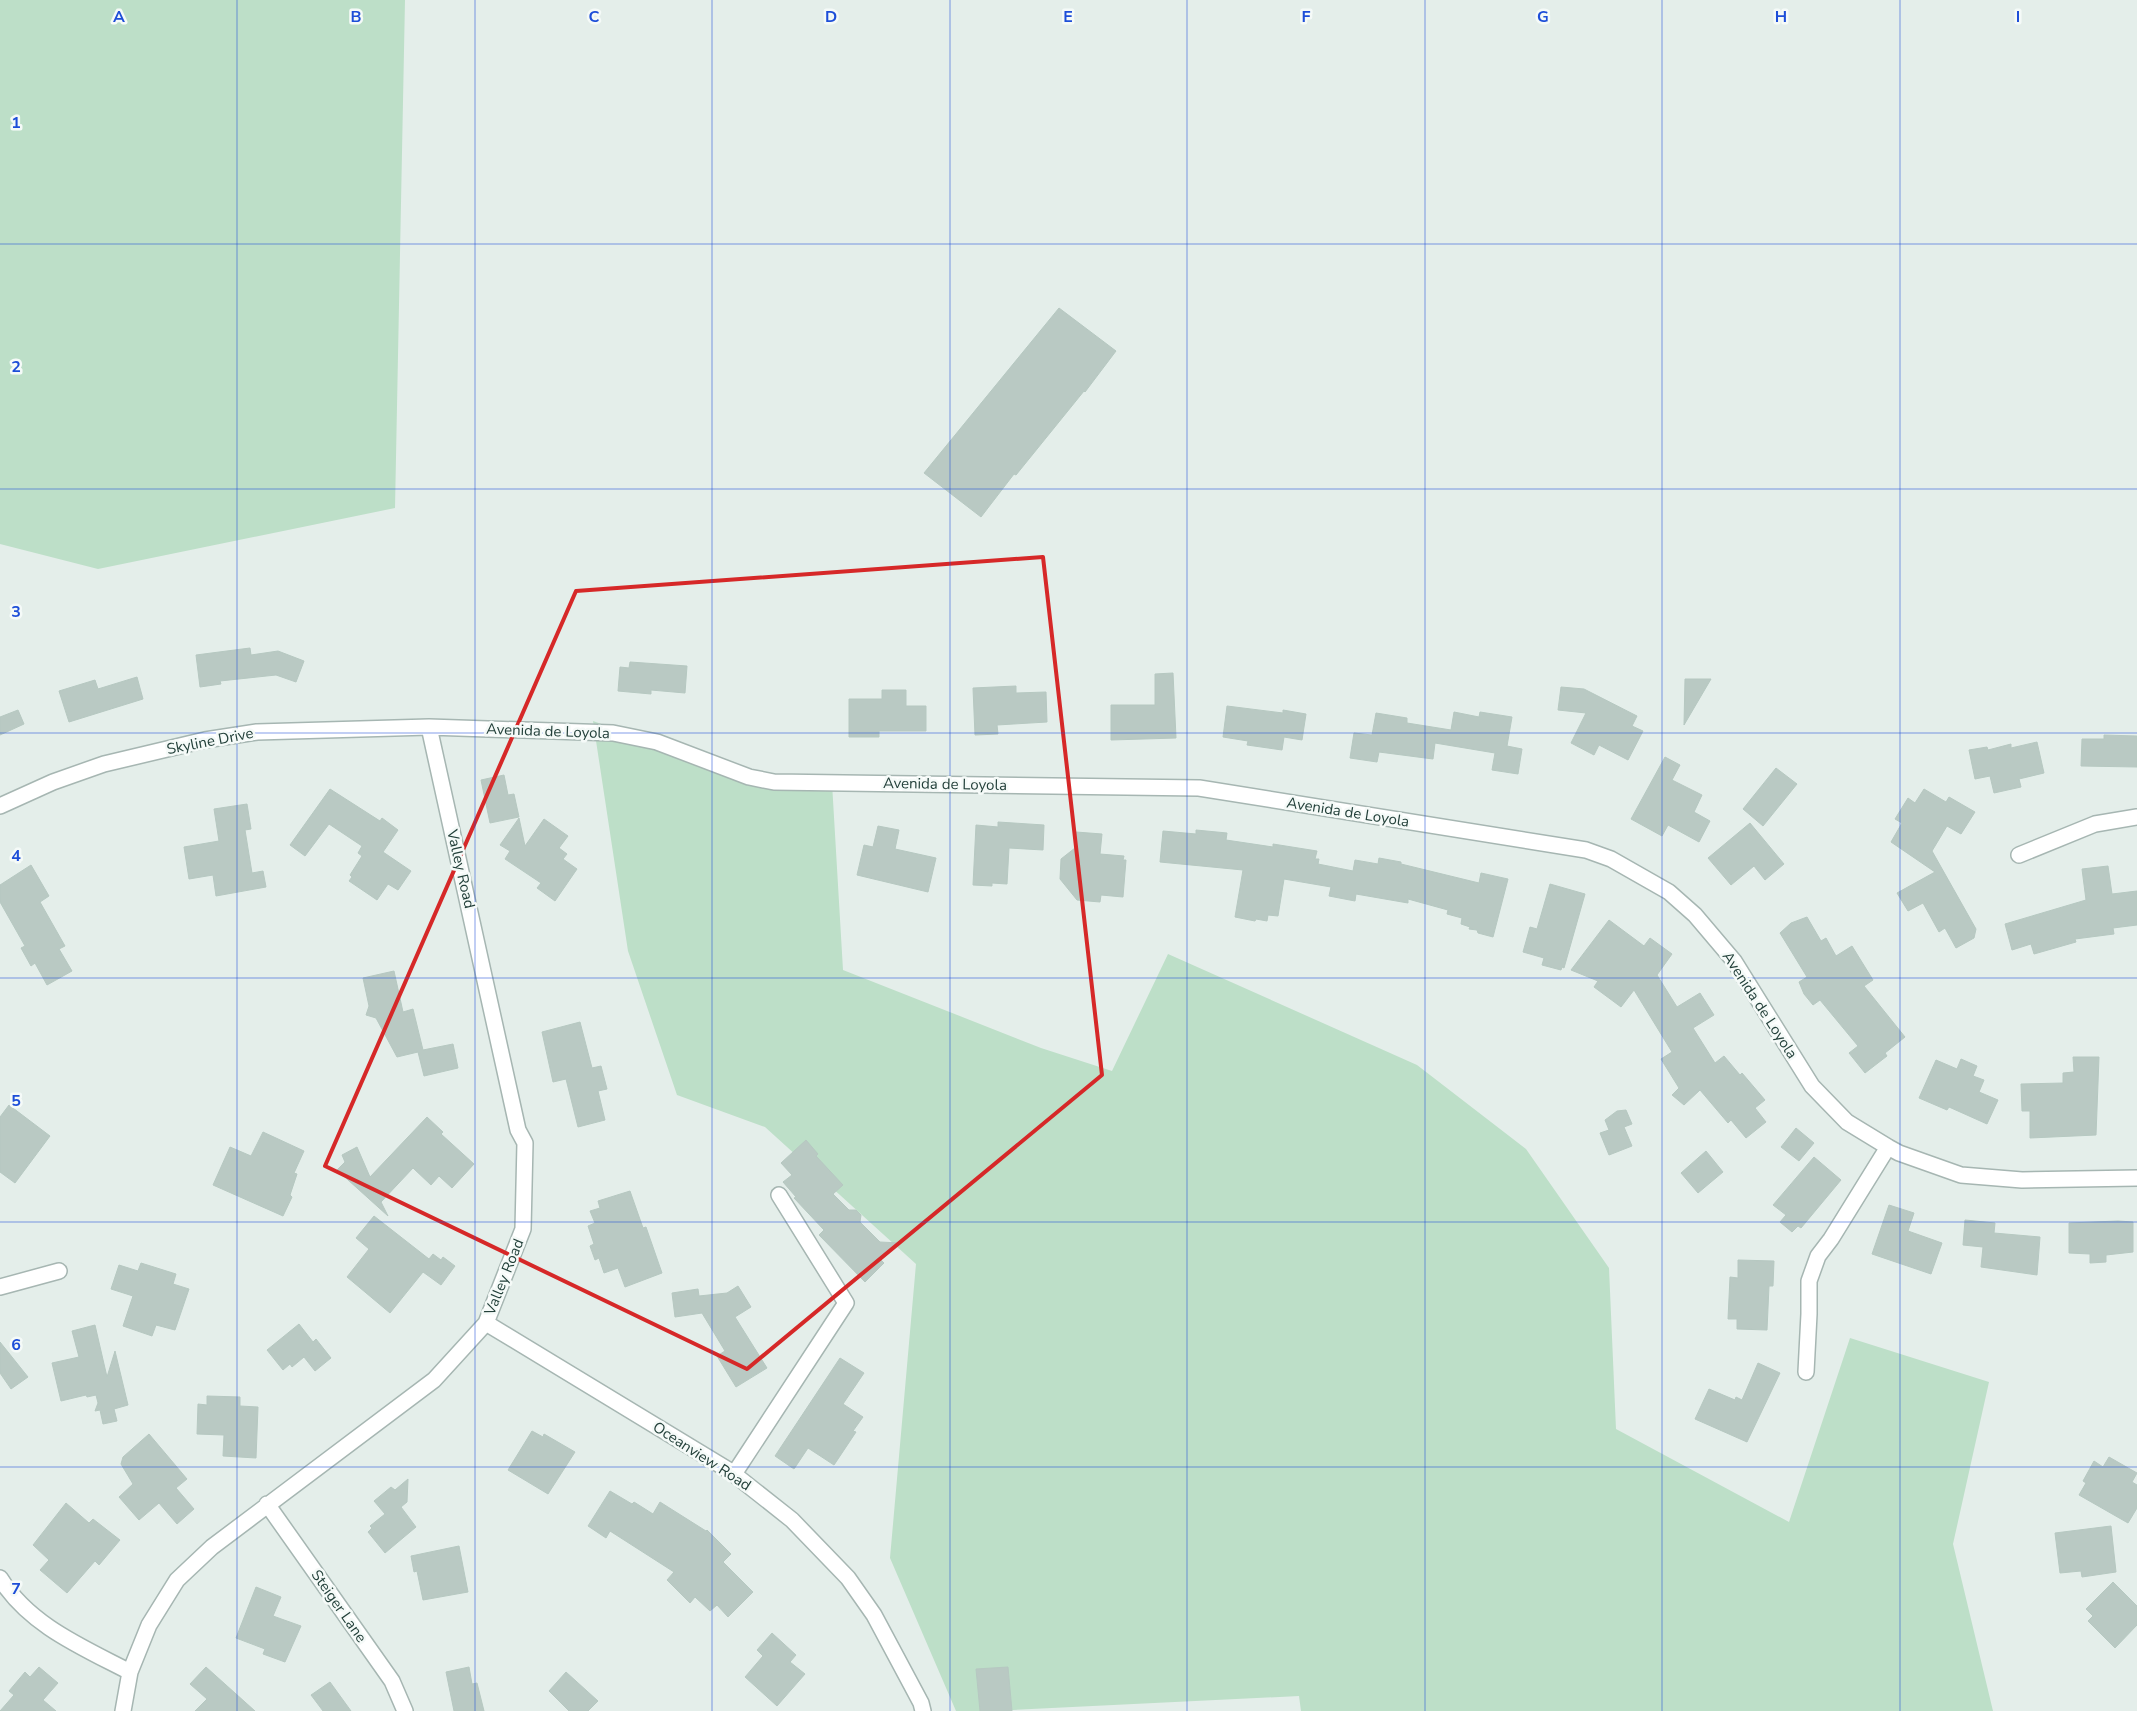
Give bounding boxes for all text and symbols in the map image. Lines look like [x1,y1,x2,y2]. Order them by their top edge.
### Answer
text: A [113,6,125,28]
text: B [350,6,362,28]
text: C [589,6,600,28]
text: D [825,6,837,28]
text: E [1063,6,1073,28]
text: F [1302,6,1311,28]
text: G [1537,6,1549,28]
text: H [1775,6,1787,28]
text: I [2016,6,2020,28]
text: 1 [11,112,21,134]
text: 2 [11,356,21,378]
text: 3 [11,601,21,623]
street label: Avenida de Loyola [486,719,610,743]
street label: Skyline Drive [165,723,255,759]
street label: Avenida de Loyola [883,773,1007,795]
street label: Avenida de Loyola [1285,792,1411,832]
street label: Valley Road [442,827,480,911]
text: 4 [11,845,21,867]
street label: Avenida de Loyola [1718,948,1802,1062]
text: 5 [11,1090,21,1112]
street label: Valley Road [479,1236,528,1319]
text: 6 [11,1334,21,1356]
street label: Oceanview Road [649,1417,755,1495]
street label: Steiger Lane [307,1566,371,1646]
text: 7 [11,1578,21,1600]

